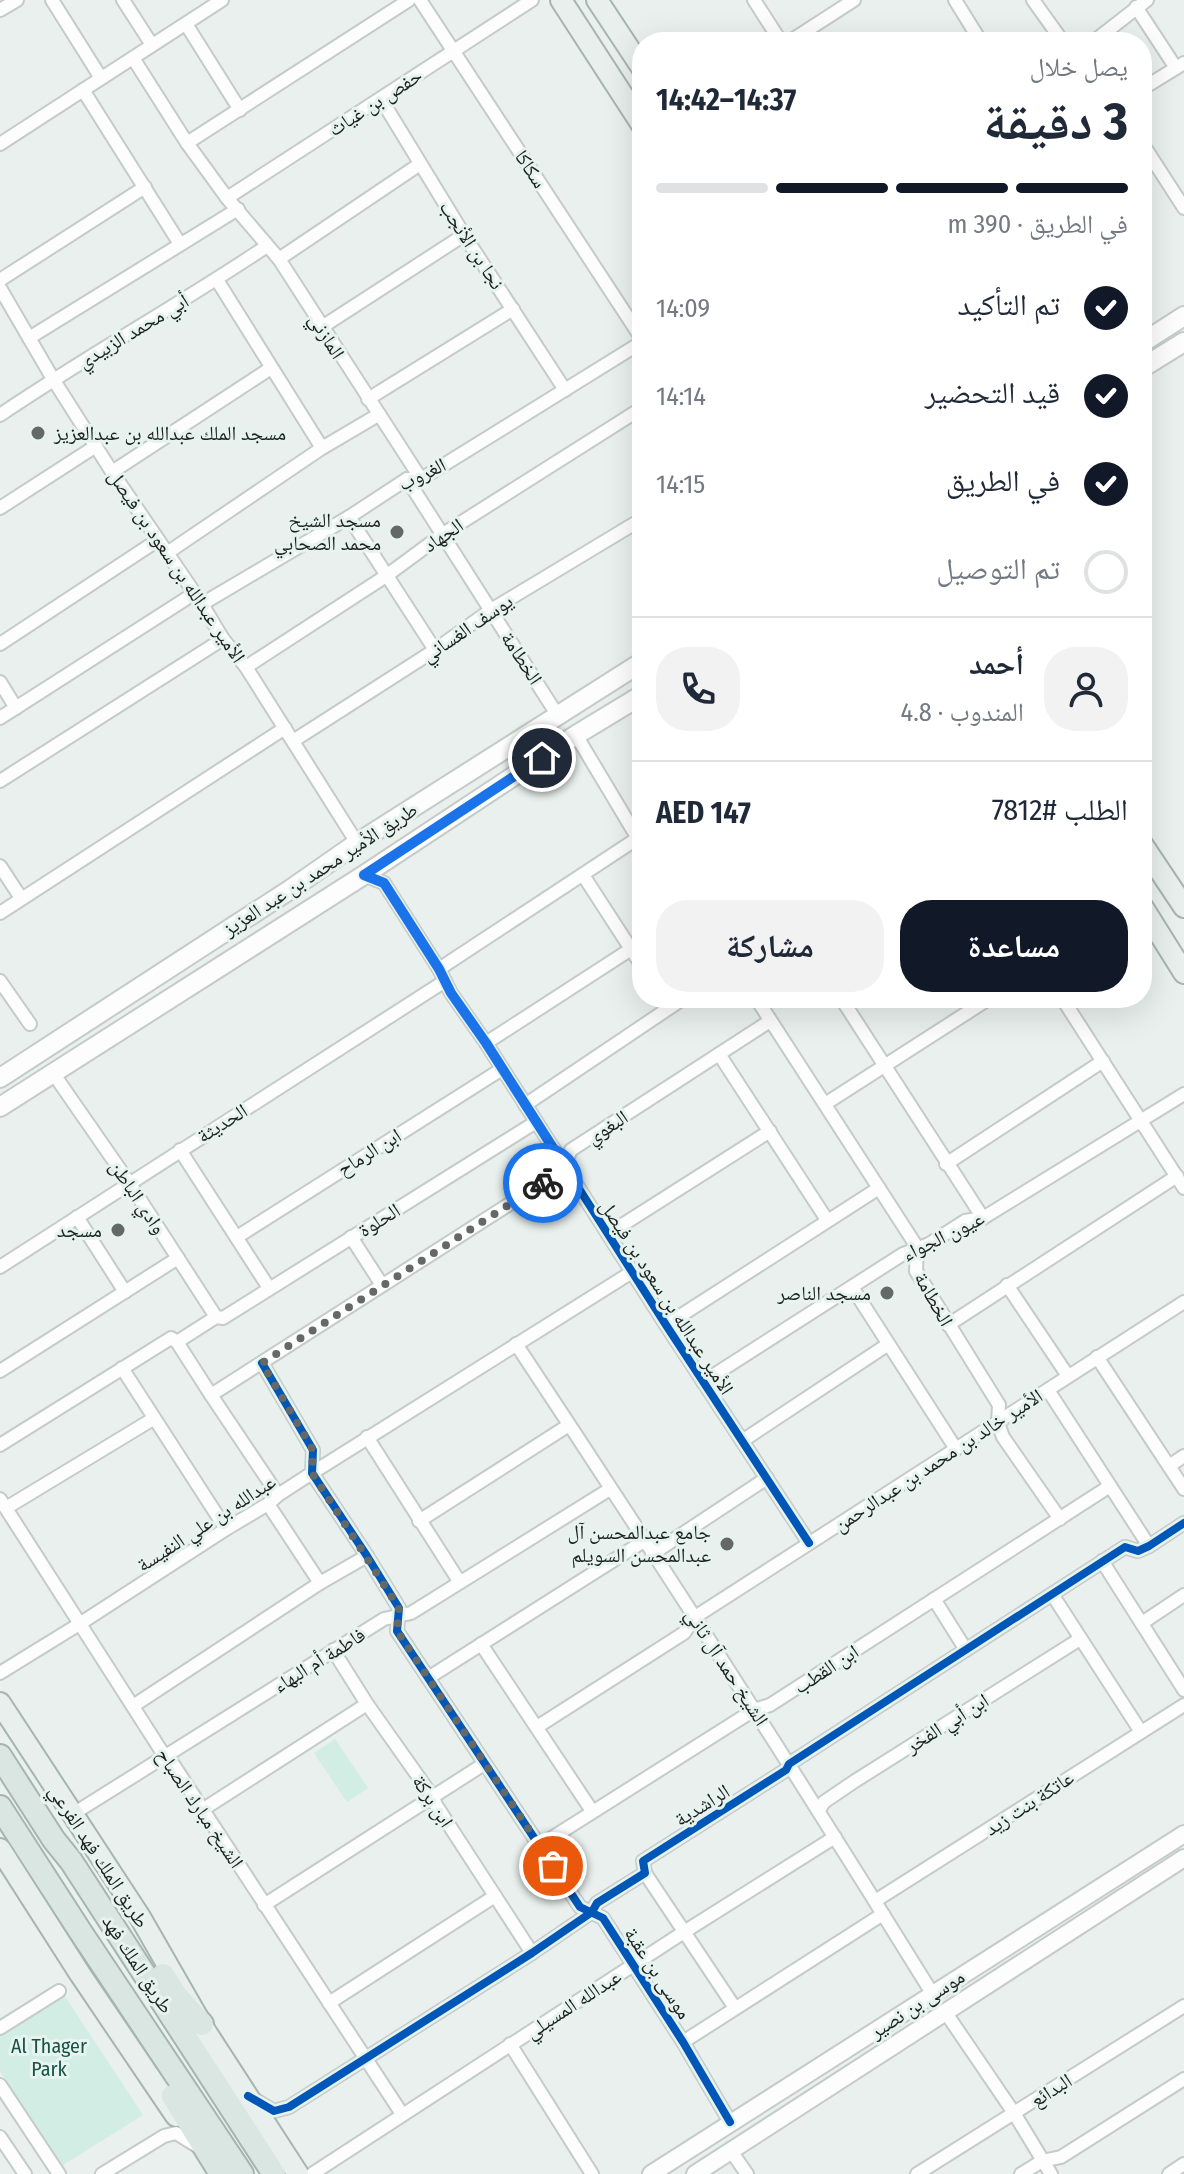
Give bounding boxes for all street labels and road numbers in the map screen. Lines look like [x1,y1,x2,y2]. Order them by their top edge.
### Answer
street label: حفص بن غياث [324,63,427,141]
street label: سكاكا [510,145,552,193]
street label: نجا بن الأنجب [434,196,510,294]
street label: أبي محمد الزبيدي [73,288,195,377]
street label: المازني [300,309,350,365]
street label: الغروب [394,452,450,496]
street label: الأمير عبدالله بن سعود بن فيصل [103,465,251,667]
street label: الجهاد [418,513,468,557]
street label: يوسف الغساني [417,589,520,671]
street label: الخطامة [496,627,548,689]
street label: طريق الأمير محمد بن عبد العزيز [217,797,422,941]
street label: الحديثة [192,1098,252,1148]
street label: البغوي [582,1105,635,1153]
street label: ابن الرماح [333,1123,406,1182]
street label: وادي الباطن [101,1155,172,1241]
street label: الأمير عبدالله بن سعود بن فيصل [595,1195,739,1399]
street label: الحلوة [354,1198,404,1242]
street label: عيون الجواء [898,1206,988,1266]
street label: الخطامة [909,1268,959,1330]
street label: الأمير خالد بن محمد بن عبدالرحمن [829,1383,1047,1537]
street label: عبدالله بن علي النفيسة [132,1469,282,1580]
street label: الشيخ حمد آل ثاني [677,1604,774,1732]
street label: فاطمة أم البهاء [268,1622,371,1699]
street label: ابن القطب [789,1639,863,1699]
street label: ابن أبي الفخر [900,1688,995,1762]
street label: الشيخ مبارك الصباح [150,1744,249,1873]
street label: عاتكة بنت زيد [980,1765,1078,1841]
street label: ابن بركة [407,1770,459,1832]
street label: الراشدية [670,1779,734,1831]
street label: طريق الملك فهد الفرعي [40,1780,154,1934]
street label: طريق الملك فهد [97,1910,179,2018]
street label: موسى بن عقبة [619,1923,697,2023]
street label: عبدالله المسيلي [521,1964,628,2047]
street label: موسى بن نصير [864,1964,969,2044]
street label: البدائع [1026,2068,1077,2113]

